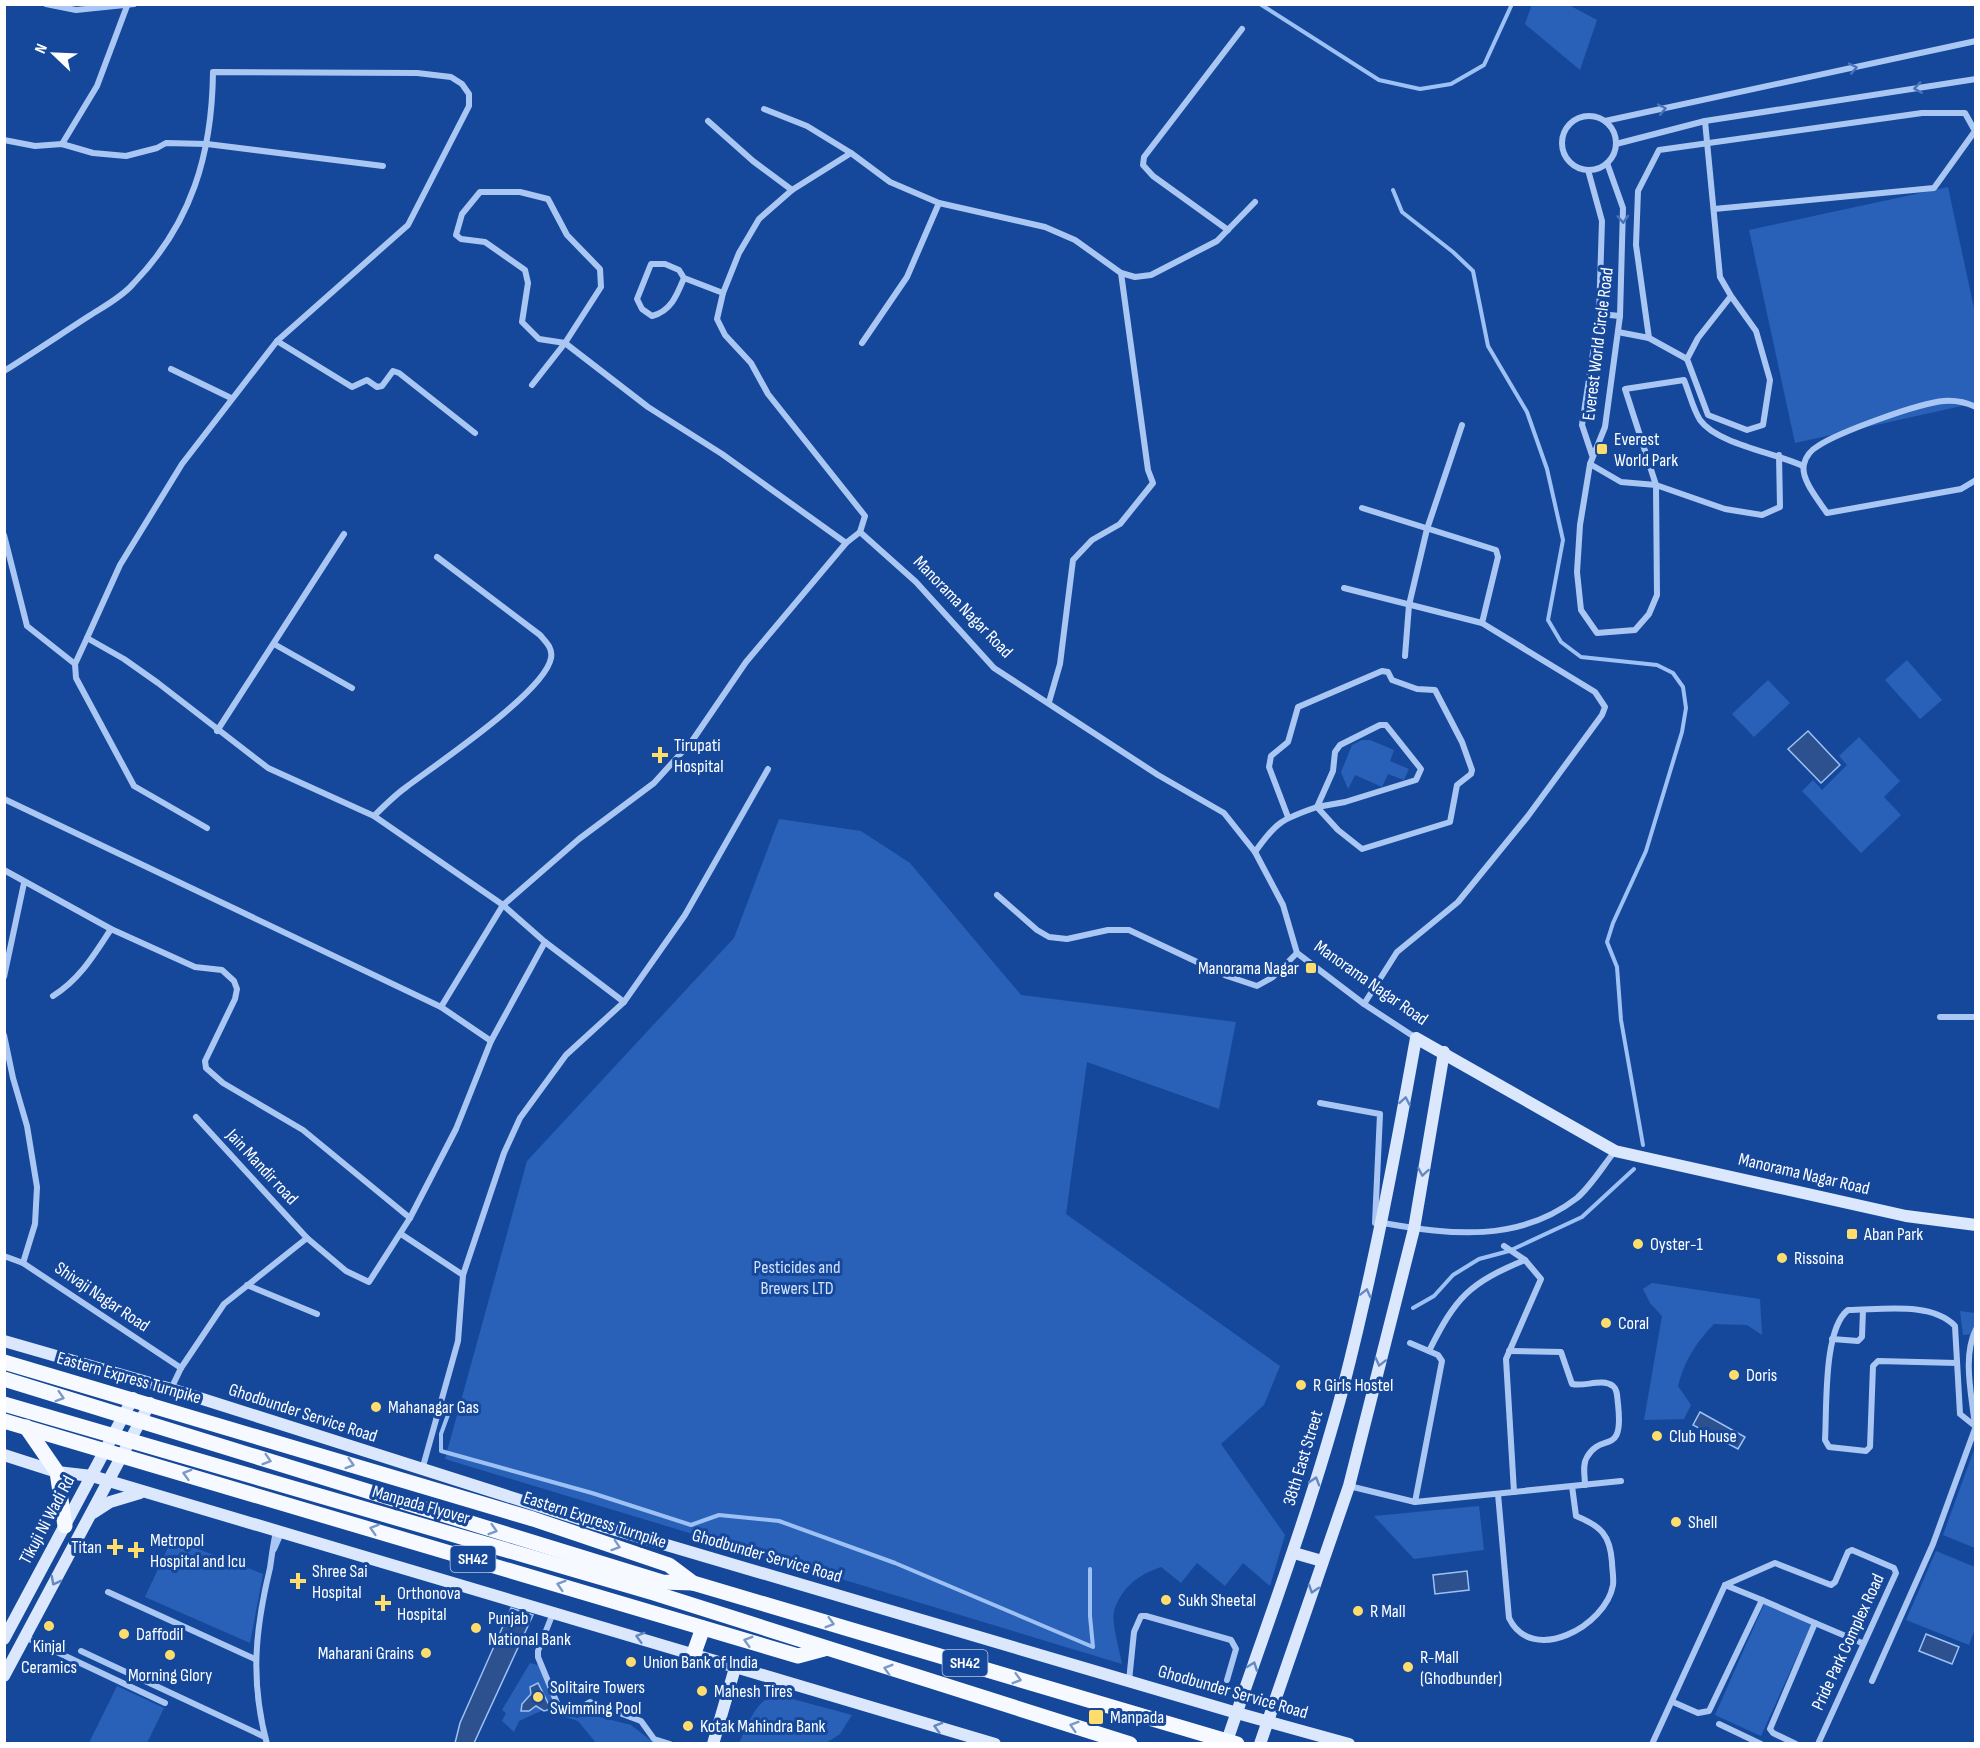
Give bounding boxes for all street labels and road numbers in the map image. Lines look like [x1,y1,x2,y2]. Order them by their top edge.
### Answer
street label: Everest World Circle Road [1578,266,1618,422]
street label: Manorama Nagar Road [909,552,1017,662]
street label: Manorama Nagar Road [1310,936,1432,1030]
street label: Jain Mandir road [221,1124,302,1209]
street label: Manorama Nagar Road [1736,1149,1872,1199]
street label: Shivaji Nagar Road [51,1258,153,1336]
street label: Eastern Express Turnpike [54,1347,204,1409]
street label: Ghodbunder Service Road [226,1379,380,1447]
street label: 38th East Street [1279,1407,1328,1508]
street label: Tikuji Ni Wadi Rd [15,1472,79,1568]
street label: Manpada Flyover [370,1481,472,1529]
street label: Eastern Express Turnpike [521,1487,669,1553]
street label: Ghodbunder Service Road [690,1525,844,1587]
road number: SH42 [450,1546,496,1572]
street label: Pride Park Complex Road [1807,1570,1889,1714]
road number: SH42 [942,1650,988,1676]
street label: Ghodbunder Service Road [1156,1661,1310,1723]

